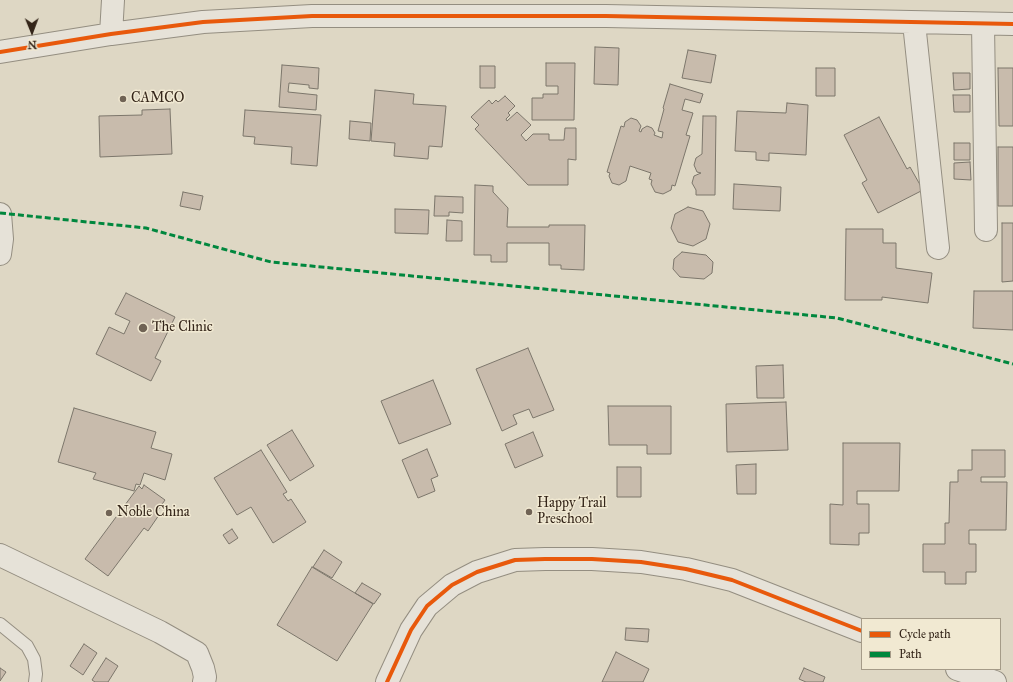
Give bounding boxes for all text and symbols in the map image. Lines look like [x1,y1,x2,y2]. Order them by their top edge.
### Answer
north arrow [12,12,52,52]
text: N [27,38,37,51]
place label: CAMCO [131,91,184,107]
marker: CAMCO [118,94,128,104]
place label: The Clinic [152,320,213,336]
marker: The Clinic [137,322,149,334]
place label: Happy Trail Preschool [537,496,607,528]
place label: Noble China [117,505,190,521]
marker: Happy Trail Preschool [524,507,534,517]
marker: Noble China [104,508,114,518]
legend [861,618,1001,670]
text: Cycle path [899,627,951,641]
text: Path [899,647,922,661]

